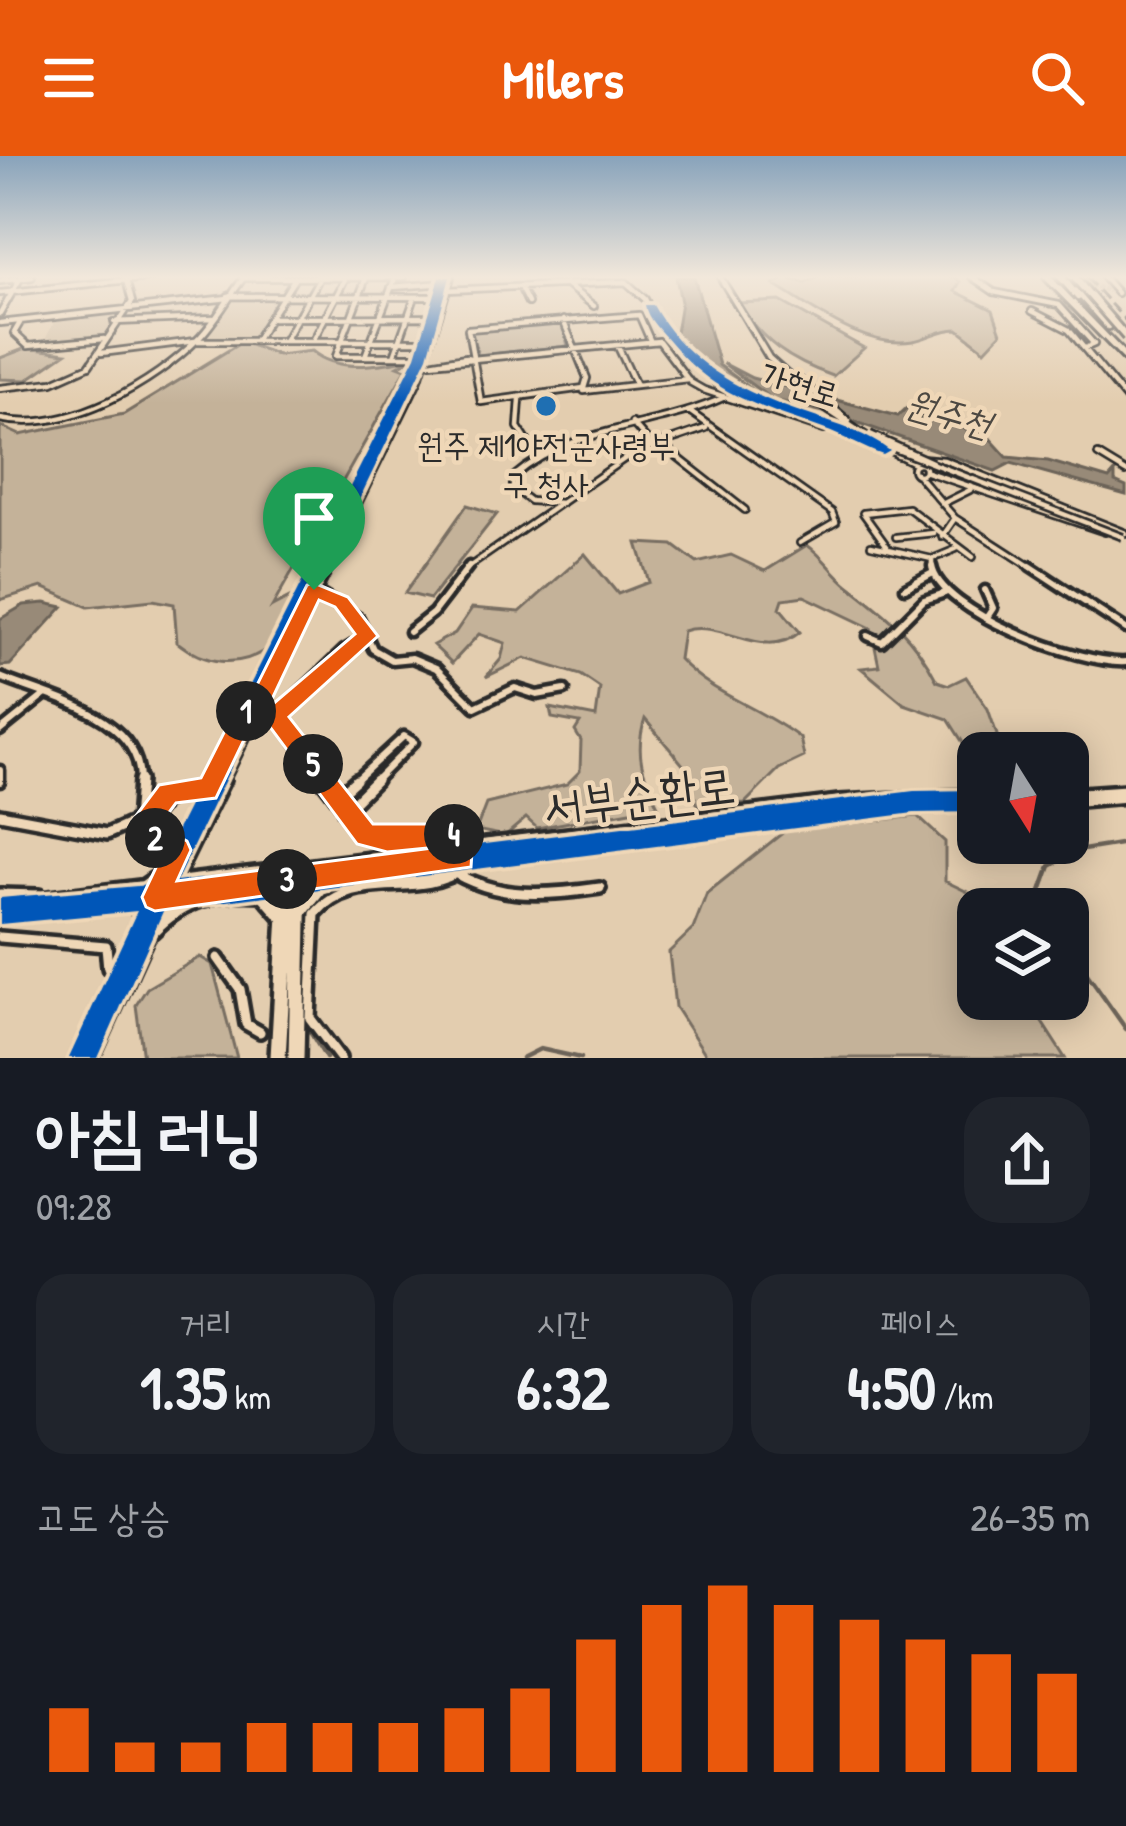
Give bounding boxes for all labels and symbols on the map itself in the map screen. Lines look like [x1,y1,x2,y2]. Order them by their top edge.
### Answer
street label: 가현로 [755,351,845,417]
water label: 원주천 [901,377,1001,449]
marker: 원주 제1야전군사령부 구 청사 [533,393,559,419]
place label: 원주 제1야전군사령부 구 청사 [417,423,675,505]
pin [263,467,365,590]
pin: 1 [216,681,276,741]
north arrow [957,732,1089,864]
pin: 5 [283,734,343,794]
street label: 서부순환로 [539,751,739,840]
pin: 4 [424,804,484,864]
pin: 2 [125,808,185,868]
pin: 3 [257,849,317,909]

